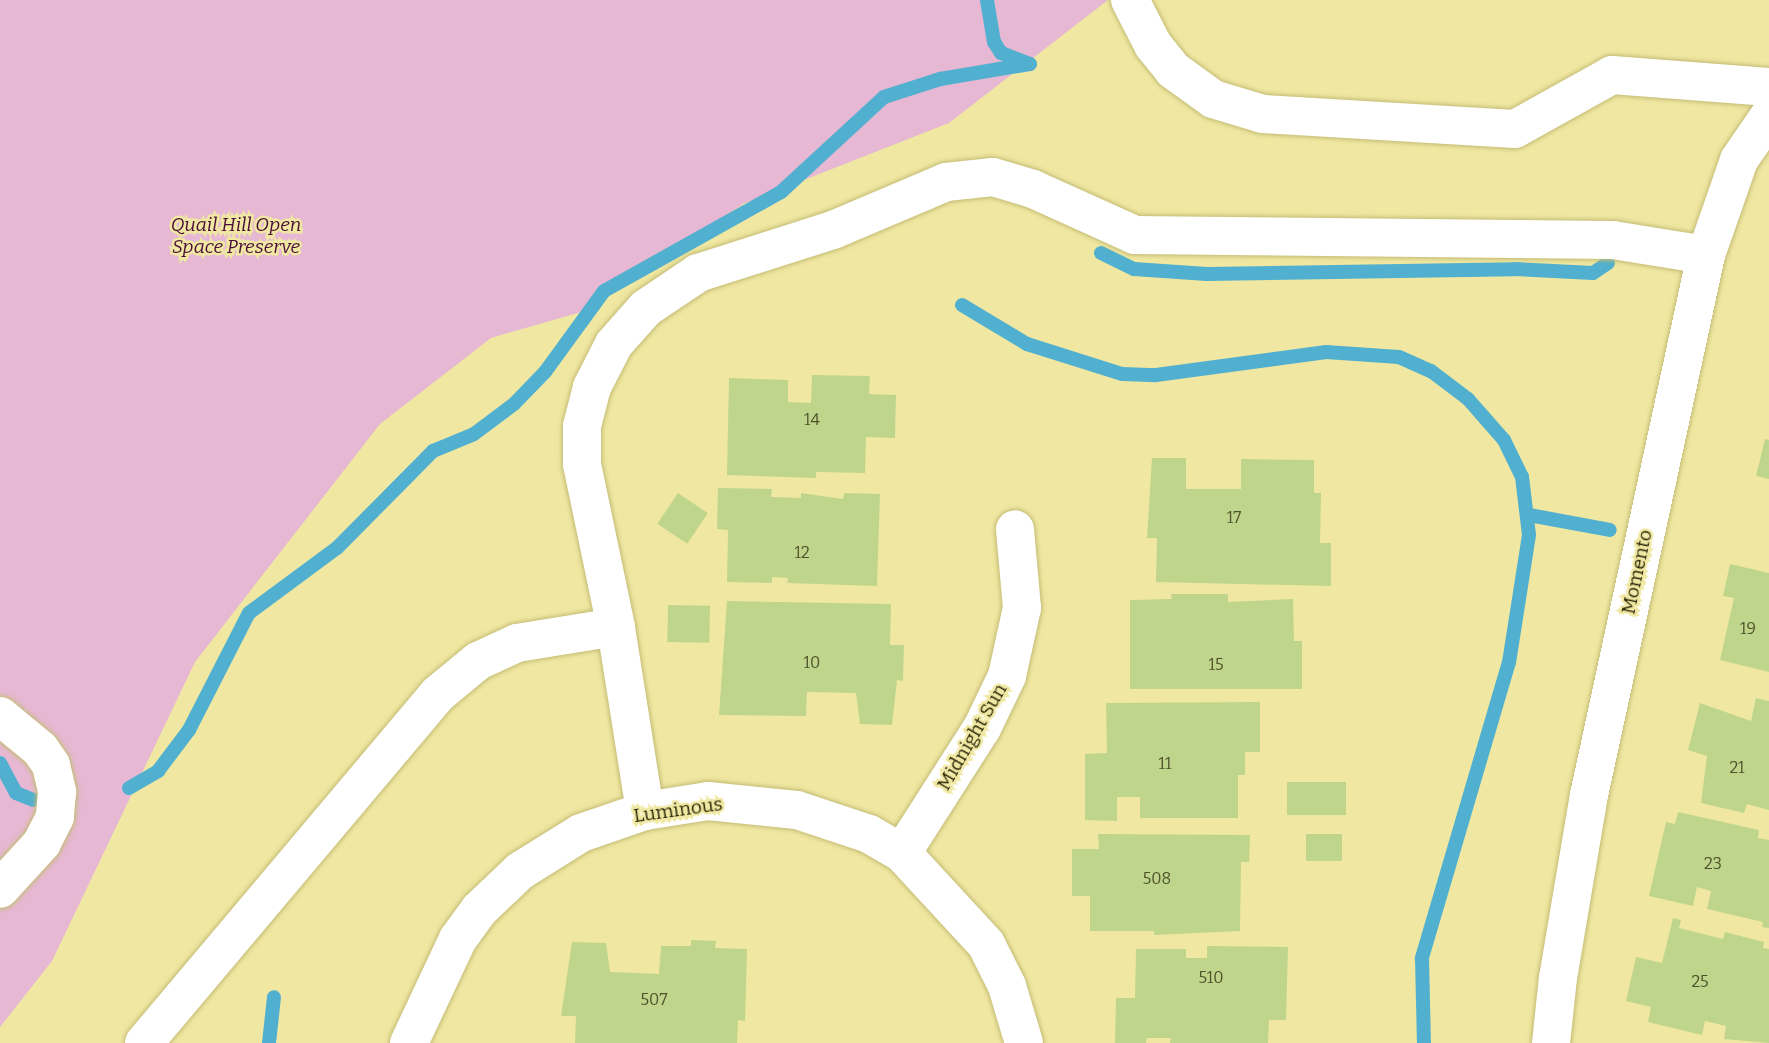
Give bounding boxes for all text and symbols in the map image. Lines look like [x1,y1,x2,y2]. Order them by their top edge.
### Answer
park label: Quail Hill Open Space Preserve [171,214,301,258]
house number: 14 [804,410,820,430]
house number: 17 [1227,508,1241,528]
street label: Momento [1617,528,1657,616]
house number: 12 [794,543,810,563]
house number: 19 [1740,619,1756,639]
house number: 10 [804,653,820,673]
house number: 15 [1208,655,1224,675]
street label: Midnight Sun [932,680,1012,794]
house number: 11 [1159,754,1171,774]
house number: 21 [1729,758,1745,778]
street label: Luminous [632,792,724,828]
house number: 23 [1704,854,1722,874]
house number: 508 [1143,869,1171,889]
house number: 510 [1198,968,1224,988]
house number: 25 [1691,972,1709,992]
house number: 507 [641,990,667,1010]

